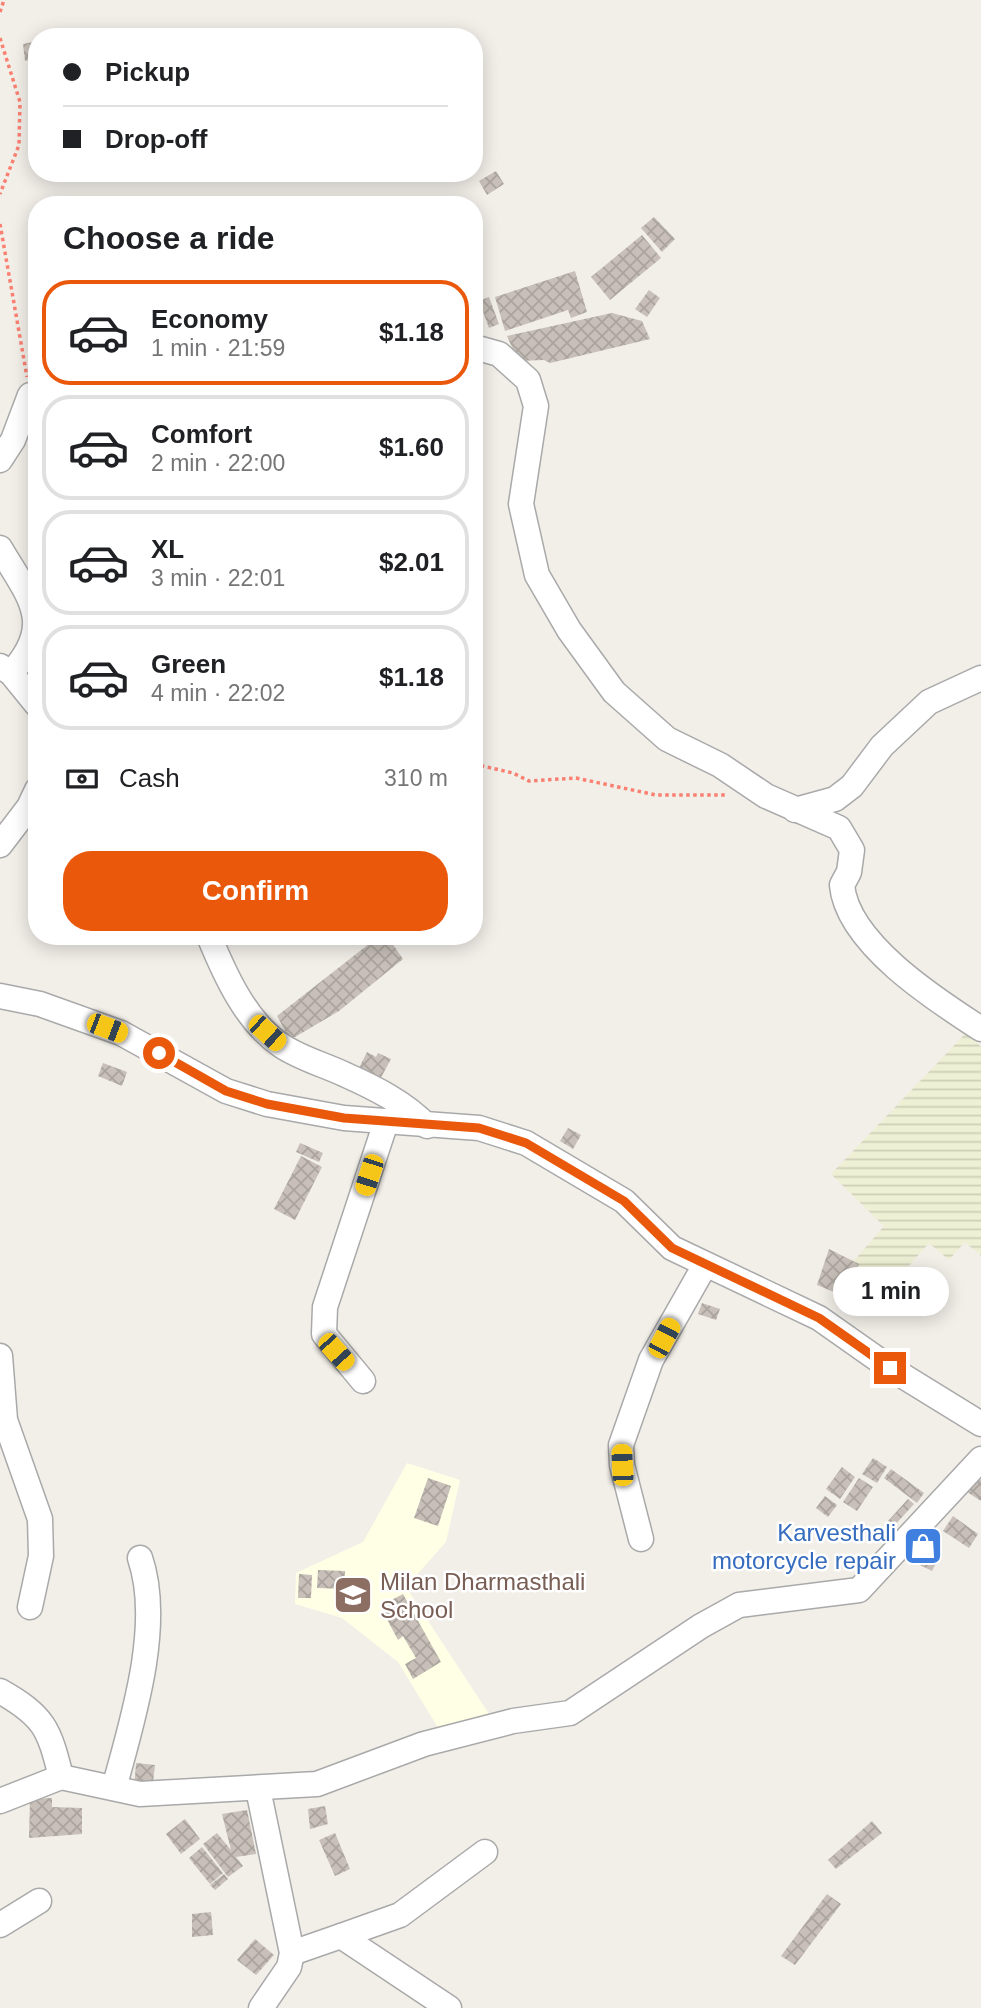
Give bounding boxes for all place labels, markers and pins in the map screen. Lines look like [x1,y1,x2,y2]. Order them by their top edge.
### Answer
place label: Karvesthali motorcycle repair [712,1519,896,1574]
shop icon: Karvesthali motorcycle repair [902,1525,944,1567]
place label: Milan Dharmasthali School [380,1568,585,1623]
school or university icon: Milan Dharmasthali School [332,1574,374,1616]

